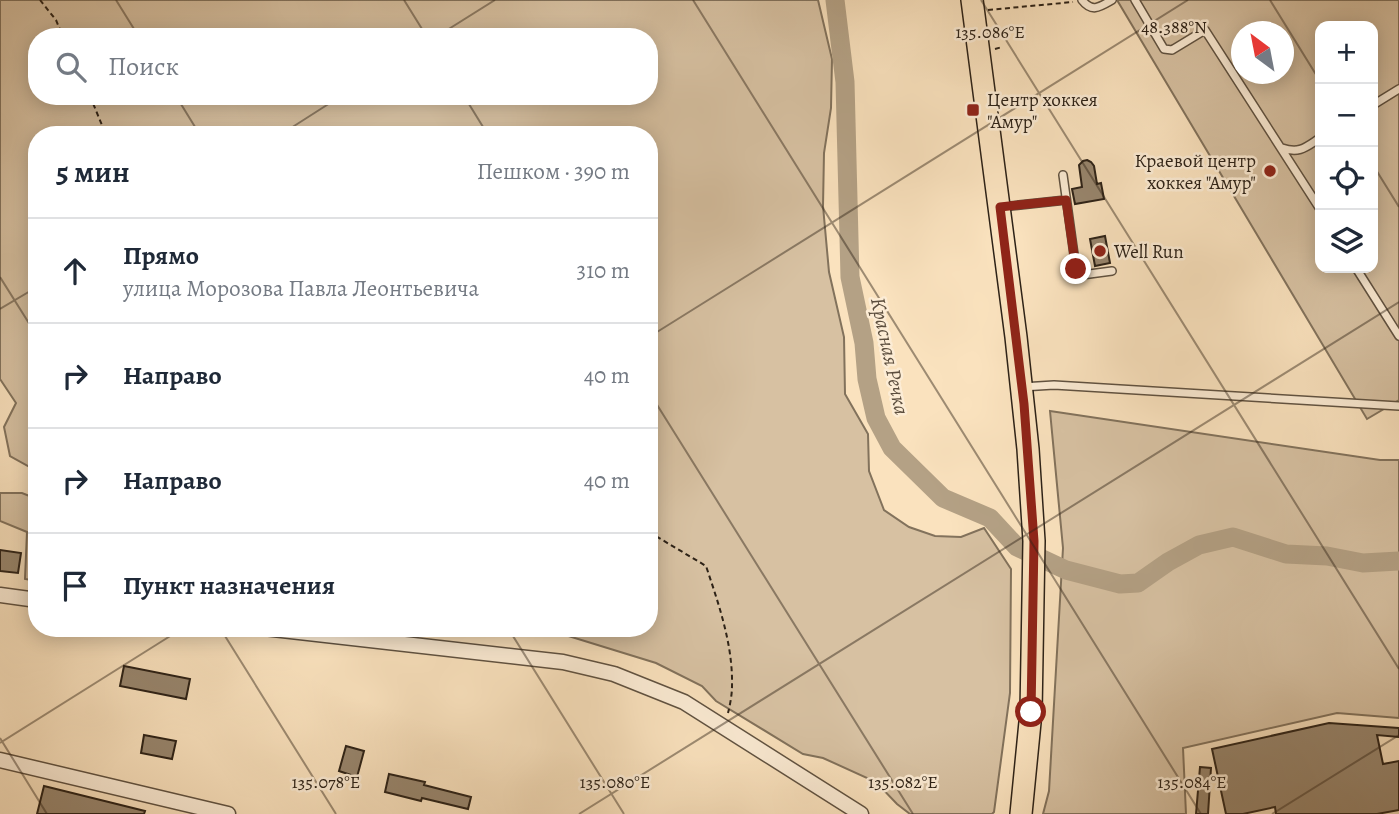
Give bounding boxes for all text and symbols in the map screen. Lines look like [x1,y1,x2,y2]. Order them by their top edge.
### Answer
text: 48.388°N [1141,15,1207,39]
text: 135.086°E [955,20,1025,44]
north arrow [1231,21,1294,84]
map controls [1315,21,1378,273]
button: + [1315,21,1378,84]
search box [28,28,658,105]
icon: search [52,48,90,86]
text: Поиск [108,49,179,84]
button: − [1315,84,1378,147]
place label: Центр хоккея "Амур" [987,87,1098,135]
marker: Центр хоккея "Амур" [965,102,981,118]
button: locate [1315,147,1378,210]
place label: Краевой центр хоккея "Амур" [1135,148,1256,196]
text: 5 мин [56,152,130,192]
text: Пешком · 390 m [477,156,630,187]
marker: Краевой центр хоккея "Амур" [1262,163,1278,179]
button: layers [1315,210,1378,273]
text: Прямо [123,238,199,273]
place label: Well Run [1113,239,1184,265]
marker: Well Run [1092,243,1108,259]
icon: ahead [56,252,94,290]
route end [1060,253,1091,284]
text: 310 m [577,255,630,286]
text: улица Морозова Павла Леонтьевича [123,273,479,304]
water label: Красная Речка [864,295,916,418]
icon: right [56,357,94,395]
text: Направо [123,358,222,393]
text: 40 m [584,360,630,391]
icon: right [56,462,94,500]
text: Направо [123,463,222,498]
text: 40 m [584,465,630,496]
icon: arrive [56,567,94,605]
text: Пункт назначения [123,568,335,603]
route start [1015,696,1046,727]
text: 135.078°E [292,770,360,794]
text: 135.080°E [580,770,650,794]
text: 135.082°E [868,770,938,794]
text: 135.084°E [1157,770,1227,794]

